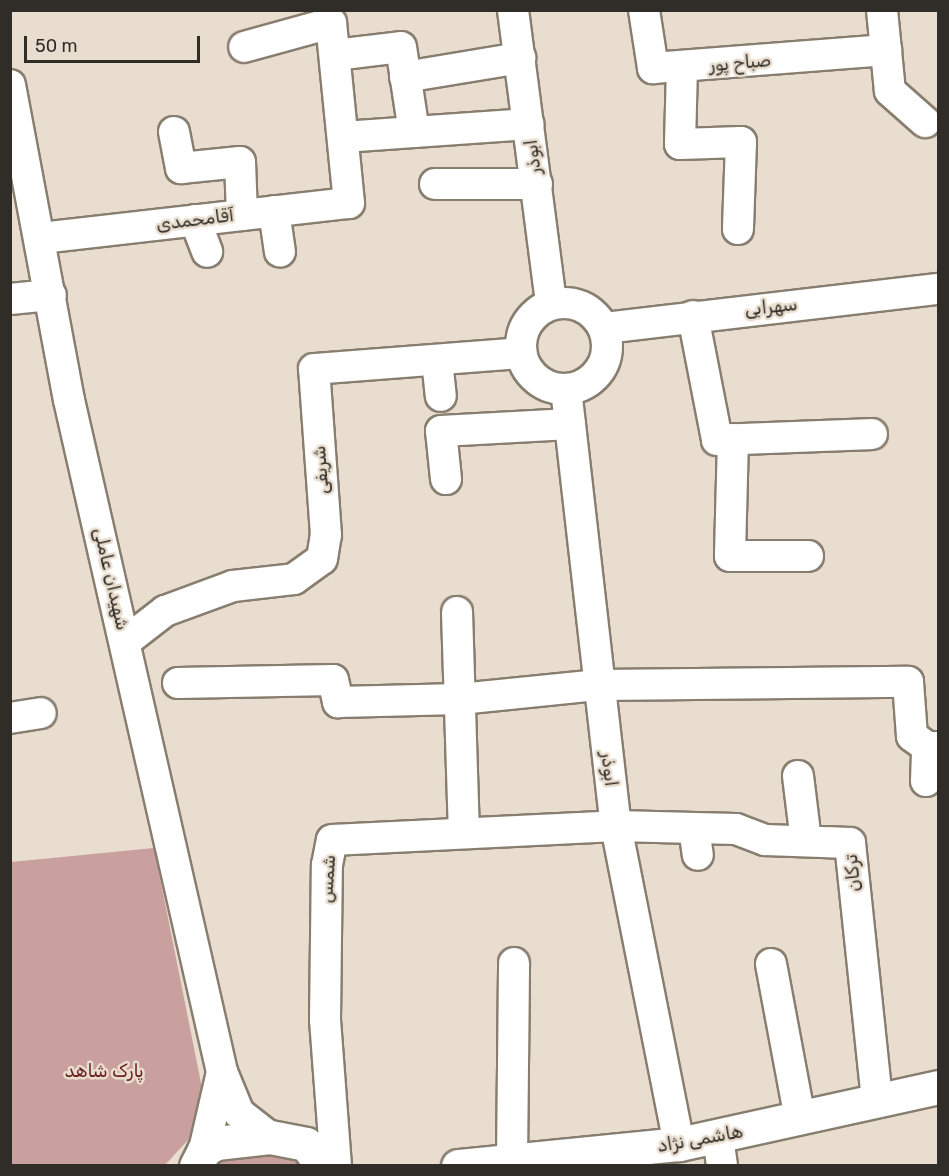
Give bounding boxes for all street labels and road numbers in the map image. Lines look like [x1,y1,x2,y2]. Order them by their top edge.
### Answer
street label: صباح پور [708,50,772,76]
street label: ابوذر [520,138,546,176]
street label: آقامحمدی [155,205,235,235]
street label: سهرابی [744,293,798,321]
street label: شریفی [309,445,333,495]
street label: شهیدان عاملی [89,526,133,632]
street label: ابوذر [596,750,622,788]
street label: ترکان [840,853,866,893]
street label: شمس [316,854,340,904]
street label: هاشمی نژاد [655,1121,745,1157]

